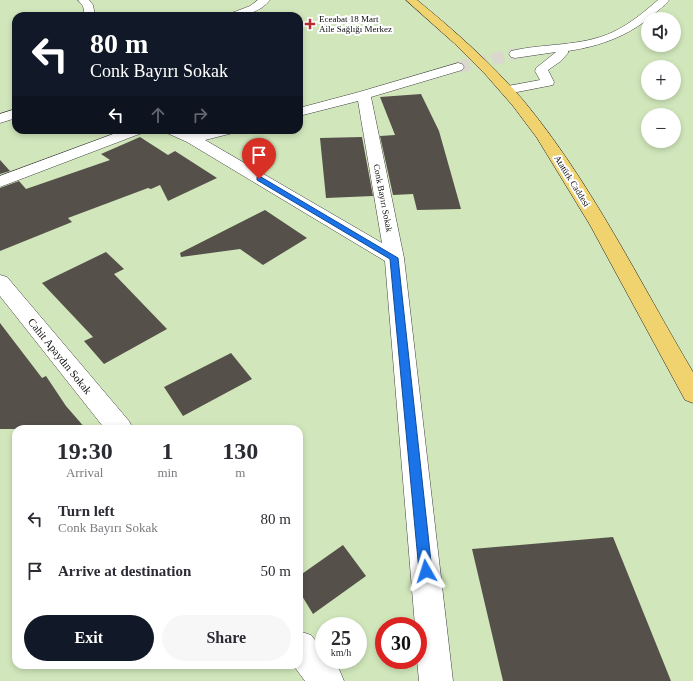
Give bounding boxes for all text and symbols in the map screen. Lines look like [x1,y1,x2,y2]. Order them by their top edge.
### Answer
map controls [641,12,681,148]
button: sound [641,12,681,52]
place label: Eceabat 18 Mart Aile Sağlığı Merkez [319,14,392,34]
marker: Eceabat 18 Mart Aile Sağlığı Merkez [304,18,316,30]
icon: left [24,28,76,80]
text: 80 m [90,28,148,59]
button: + [641,60,681,100]
text: Conk Bayırı Sokak [90,61,228,81]
icon: left [105,104,127,126]
icon: ahead [147,104,169,126]
icon: right [189,104,211,126]
button: − [641,108,681,148]
pin [242,138,276,179]
icon: arrive [248,144,270,166]
street label: Atatürk Caddesi [552,153,592,209]
street label: Conk Bayırı Sokak [372,163,395,233]
street label: Cahit Apaydın Sokak [26,316,95,397]
text: 19:30 [57,438,113,464]
text: 1 [161,438,173,464]
text: 130 [222,438,258,464]
text: Arrival [66,465,103,480]
text: min [157,465,178,480]
text: m [235,465,245,480]
text: Turn left [58,503,115,519]
icon: left [24,508,46,530]
text: 80 m [261,511,291,527]
text: Conk Bayırı Sokak [58,520,158,535]
position arrow [405,550,447,592]
icon: arrive [24,560,46,582]
text: Arrive at destination [58,563,191,579]
text: 50 m [261,563,291,579]
button: Exit [24,615,154,661]
button: Share [162,615,291,661]
speed limit sign: 30 [375,617,427,669]
text: 25 [331,627,351,649]
text: km/h [331,647,351,658]

